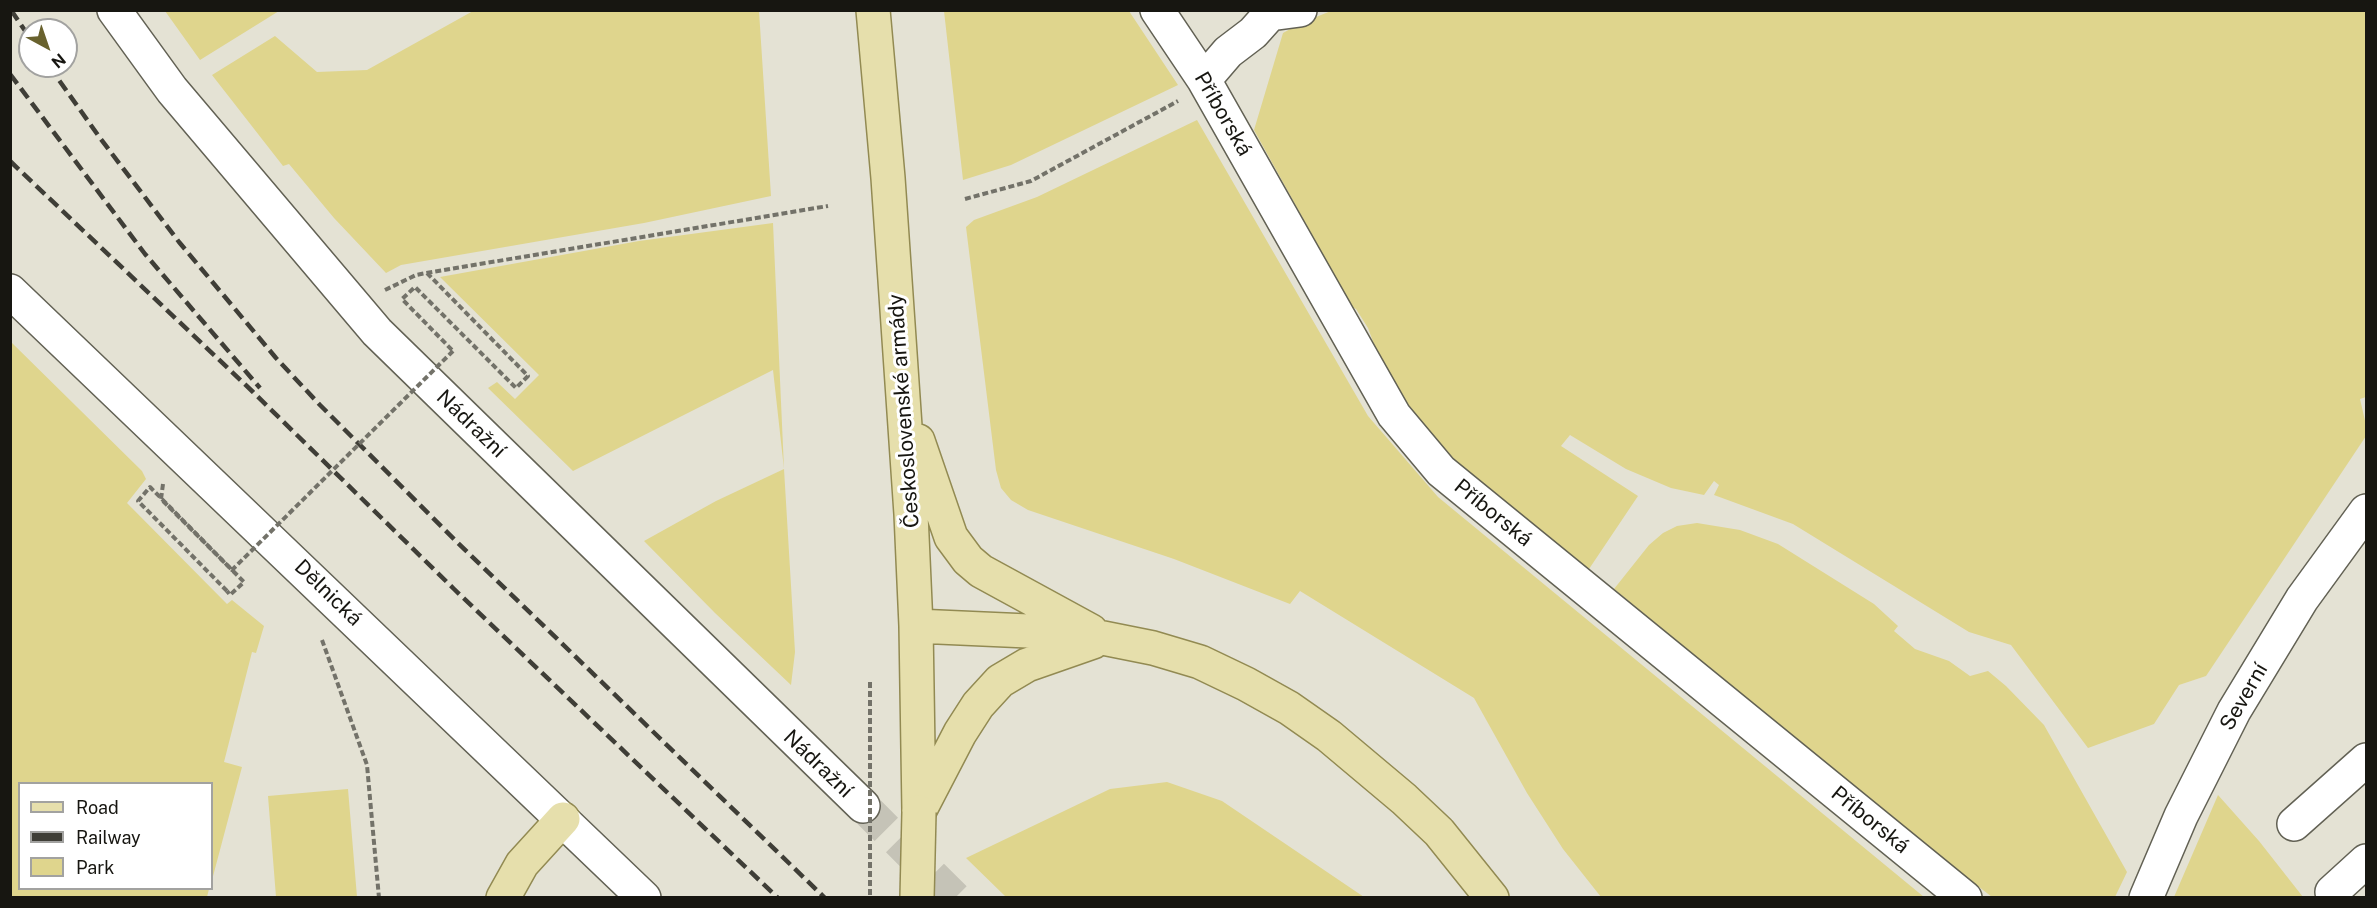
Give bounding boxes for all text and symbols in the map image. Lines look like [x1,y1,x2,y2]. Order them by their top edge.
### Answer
north arrow [18,18,78,78]
text: N [48,49,70,72]
street label: Příborská [1189,67,1257,161]
street label: Československé armády [883,293,925,529]
street label: Nádražní [431,385,511,463]
street label: Příborská [1449,474,1537,552]
street label: Dělnická [289,555,367,631]
street label: Severní [2215,659,2273,735]
street label: Nádražní [778,725,858,803]
street label: Příborská [1826,781,1914,859]
legend [18,782,213,890]
text: Road [76,797,119,818]
text: Railway [76,827,141,848]
text: Park [76,857,114,878]

